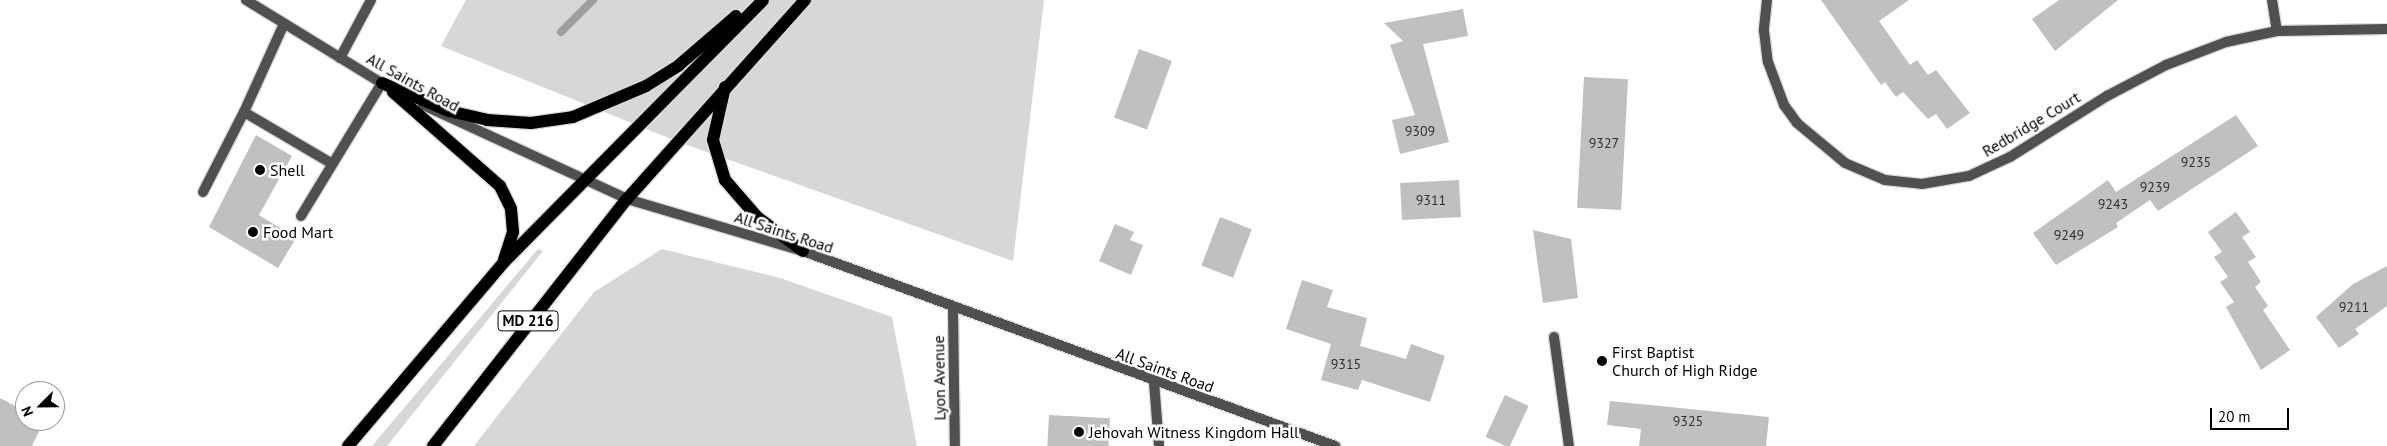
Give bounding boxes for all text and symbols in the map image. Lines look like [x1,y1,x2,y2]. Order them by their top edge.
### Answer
street label: All Saints Road [363,49,463,115]
street label: Redbridge Court [1979,87,2083,161]
house number: 9309 [1405,123,1435,139]
house number: 9327 [1589,135,1619,151]
house number: 9235 [2181,154,2211,170]
place label: Shell [270,160,305,180]
marker: Shell [254,164,266,176]
house number: 9239 [2140,179,2170,195]
house number: 9311 [1416,192,1446,208]
house number: 9243 [2098,196,2128,212]
street label: All Saints Road [732,207,836,257]
place label: Food Mart [263,222,333,242]
marker: Food Mart [247,226,259,238]
house number: 9249 [2054,227,2084,243]
house number: 9211 [2339,299,2369,315]
road number: MD 216 [497,308,559,334]
street label: Lyon Avenue [929,335,949,421]
place label: First Baptist Church of High Ridge [1612,342,1758,380]
street label: All Saints Road [1113,343,1217,397]
marker: First Baptist Church of High Ridge [1596,355,1608,367]
house number: 9315 [1331,356,1361,372]
north arrow [15,381,65,431]
scale bar [2212,398,2291,430]
text: N [17,404,37,419]
text: 20 m [2218,407,2251,426]
house number: 9325 [1673,413,1703,429]
place label: Jehovah Witness Kingdom Hall [1089,422,1299,442]
marker: Jehovah Witness Kingdom Hall [1073,426,1085,438]

